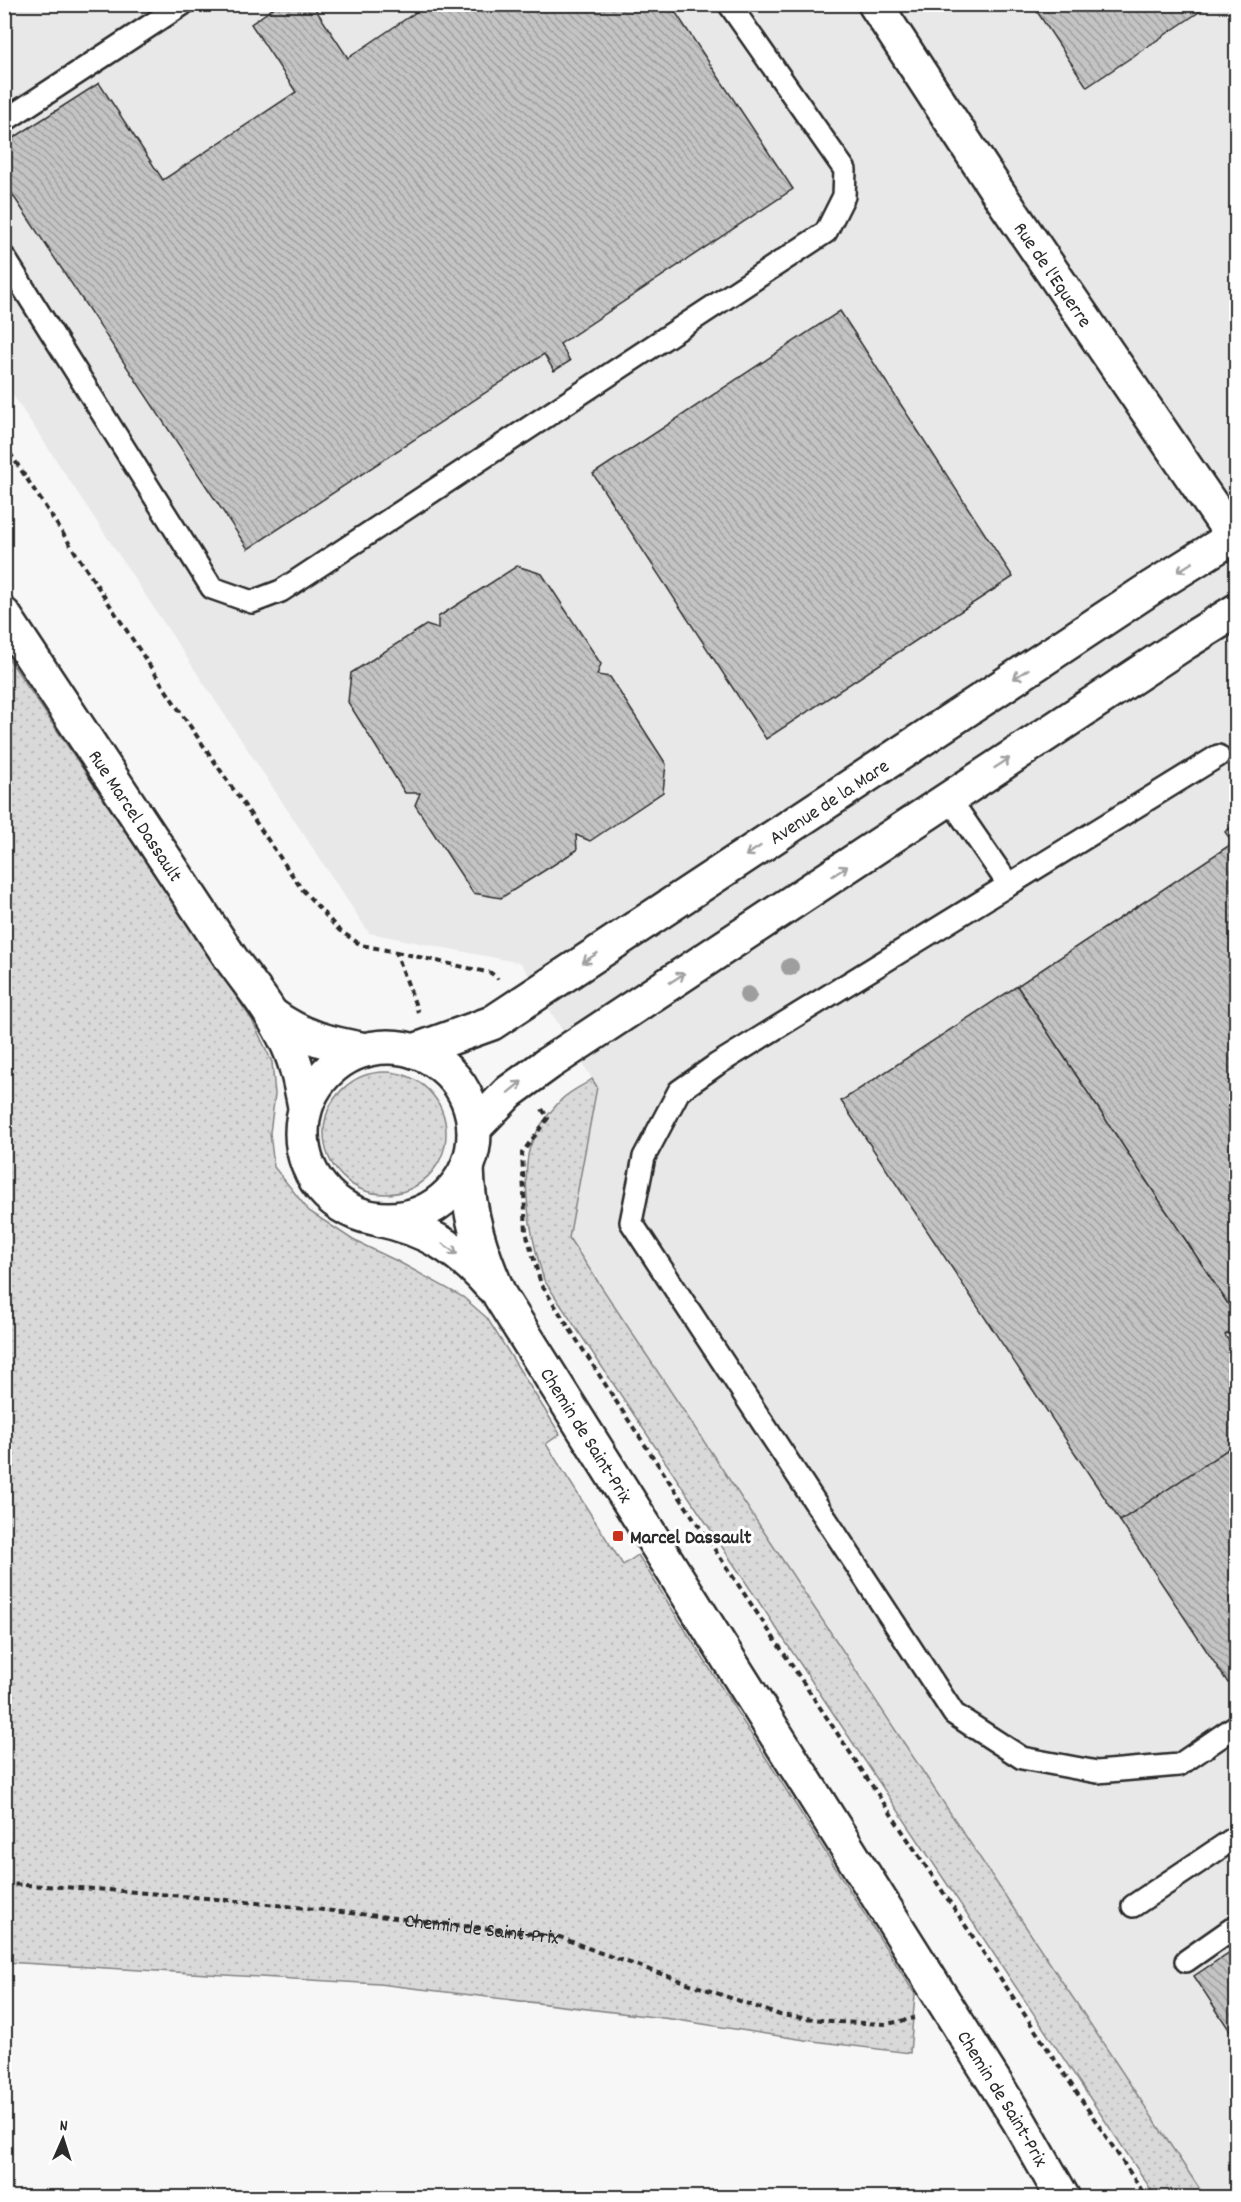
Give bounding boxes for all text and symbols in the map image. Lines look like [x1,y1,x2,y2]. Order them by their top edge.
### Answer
street label: Rue de l'Equerre [1005,217,1097,334]
one-way arrow [1176,561,1193,574]
one-way arrow [1013,668,1030,680]
street label: Rue Marcel Dassault [80,745,188,889]
street label: Avenue de la Mare [765,754,896,853]
one-way arrow [994,757,1010,769]
one-way arrow [745,845,762,857]
one-way arrow [831,865,848,877]
one-way arrow [583,952,599,964]
one-way arrow [668,972,685,984]
one-way arrow [507,1080,522,1094]
one-way arrow [442,1243,458,1255]
street label: Chemin de Saint-Prix [532,1363,638,1510]
place label: Marcel Dassault [630,1525,752,1553]
marker: Marcel Dassault [611,1529,625,1543]
street label: Chemin de Saint-Prix [403,1908,561,1954]
street label: Chemin de Saint-Prix [949,2026,1053,2173]
north arrow [33,2109,93,2169]
text: N [59,2115,68,2138]

